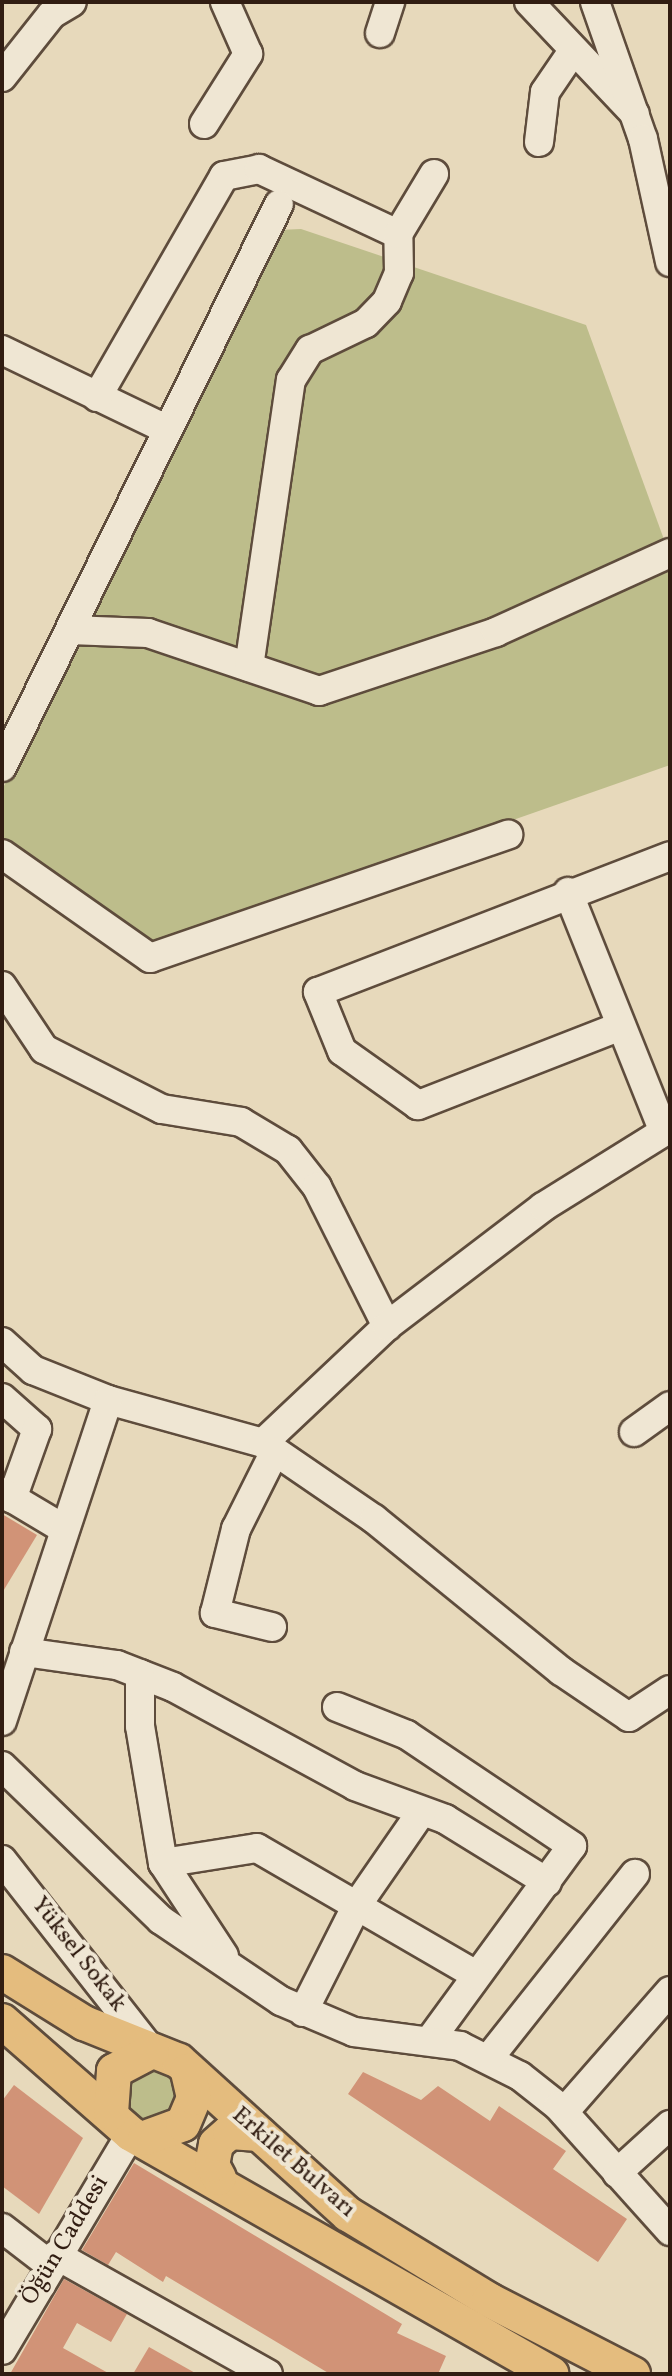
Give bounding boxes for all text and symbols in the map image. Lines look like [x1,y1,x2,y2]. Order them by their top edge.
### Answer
street label: Yüksel Sokak [24,1892,132,2018]
street label: Erkilet Bulvarı [225,2102,361,2224]
street label: Öğün Caddesi [16,2171,116,2311]

